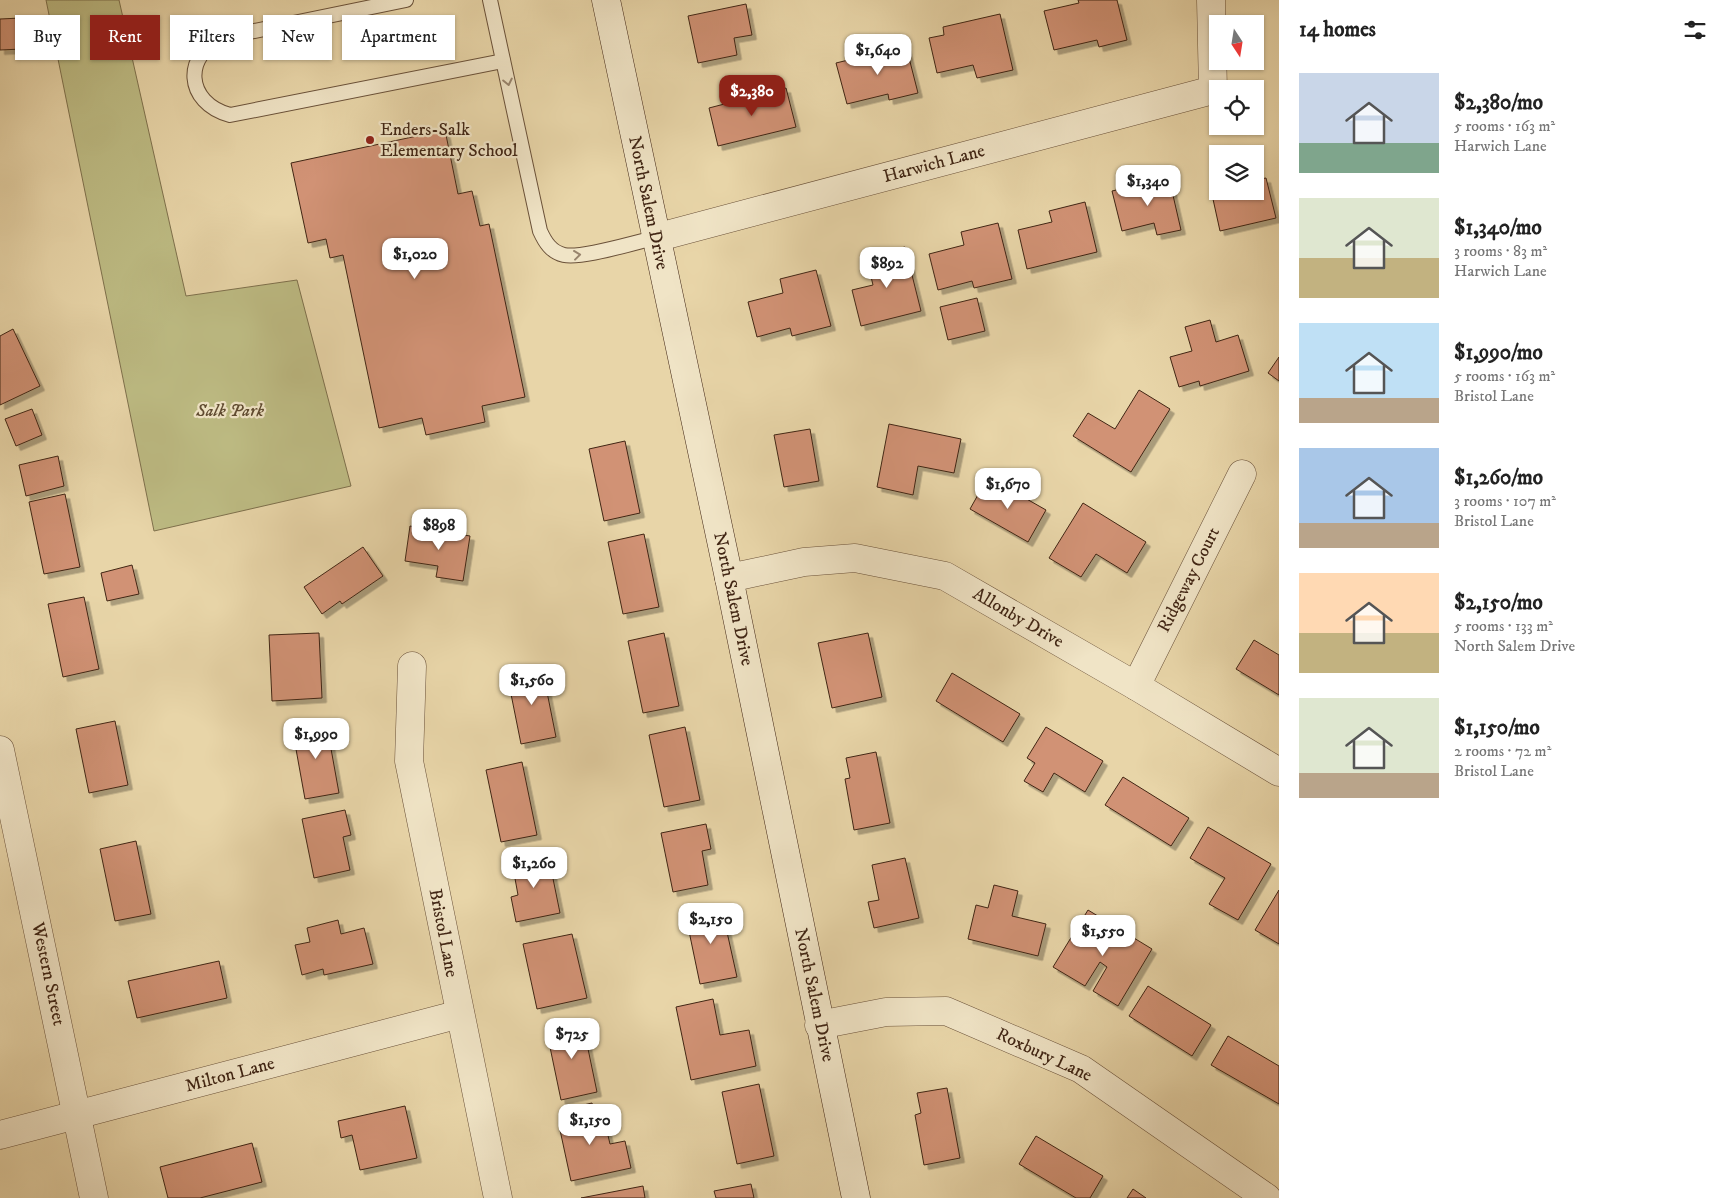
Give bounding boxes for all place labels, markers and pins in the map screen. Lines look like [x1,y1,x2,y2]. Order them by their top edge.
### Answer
pin: $1,640 [837,34,919,76]
pin: $2,380 [711,74,793,117]
place label: Enders-Salk Elementary School [380,119,518,162]
marker: Enders-Salk Elementary School [364,134,376,146]
pin: $1,340 [1107,164,1189,207]
pin: $1,020 [374,238,456,280]
pin: $892 [857,246,917,289]
pin: $1,670 [967,468,1049,510]
pin: $898 [409,508,469,551]
pin: $1,560 [491,664,573,706]
pin: $1,990 [275,718,357,760]
pin: $1,260 [493,846,575,889]
pin: $2,150 [670,902,752,945]
pin: $1,550 [1062,914,1144,957]
pin: $725 [542,1018,602,1060]
pin: $1,150 [549,1104,631,1146]

